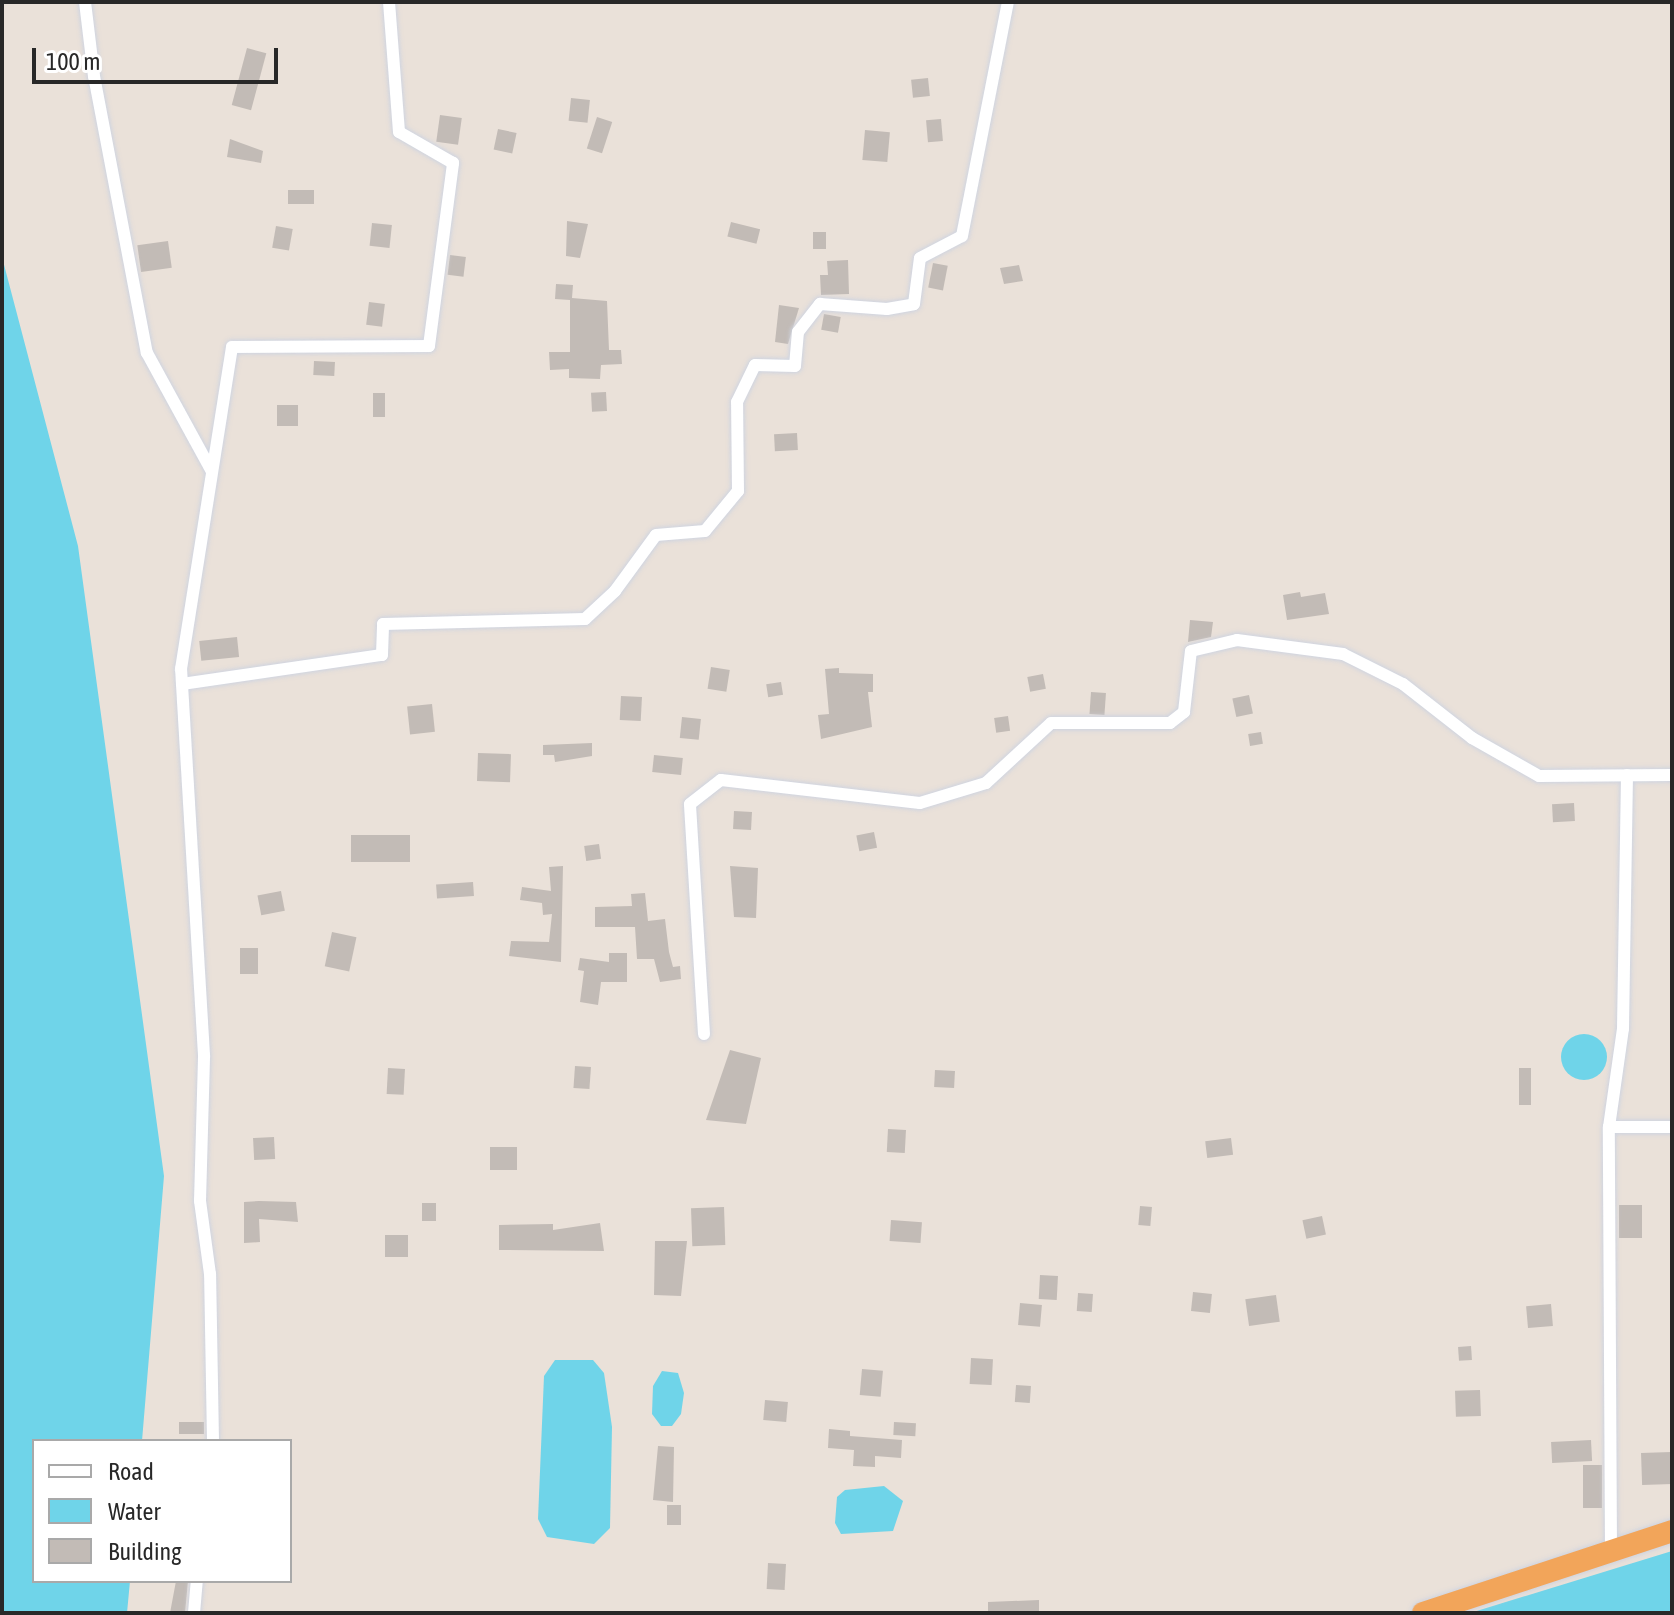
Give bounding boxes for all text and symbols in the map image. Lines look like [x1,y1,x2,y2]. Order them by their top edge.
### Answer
scale bar [36,32,282,82]
text: 100 m [46,48,100,75]
legend [32,1439,292,1583]
text: Road [108,1458,154,1485]
text: Water [108,1498,161,1525]
text: Building [108,1538,181,1565]

